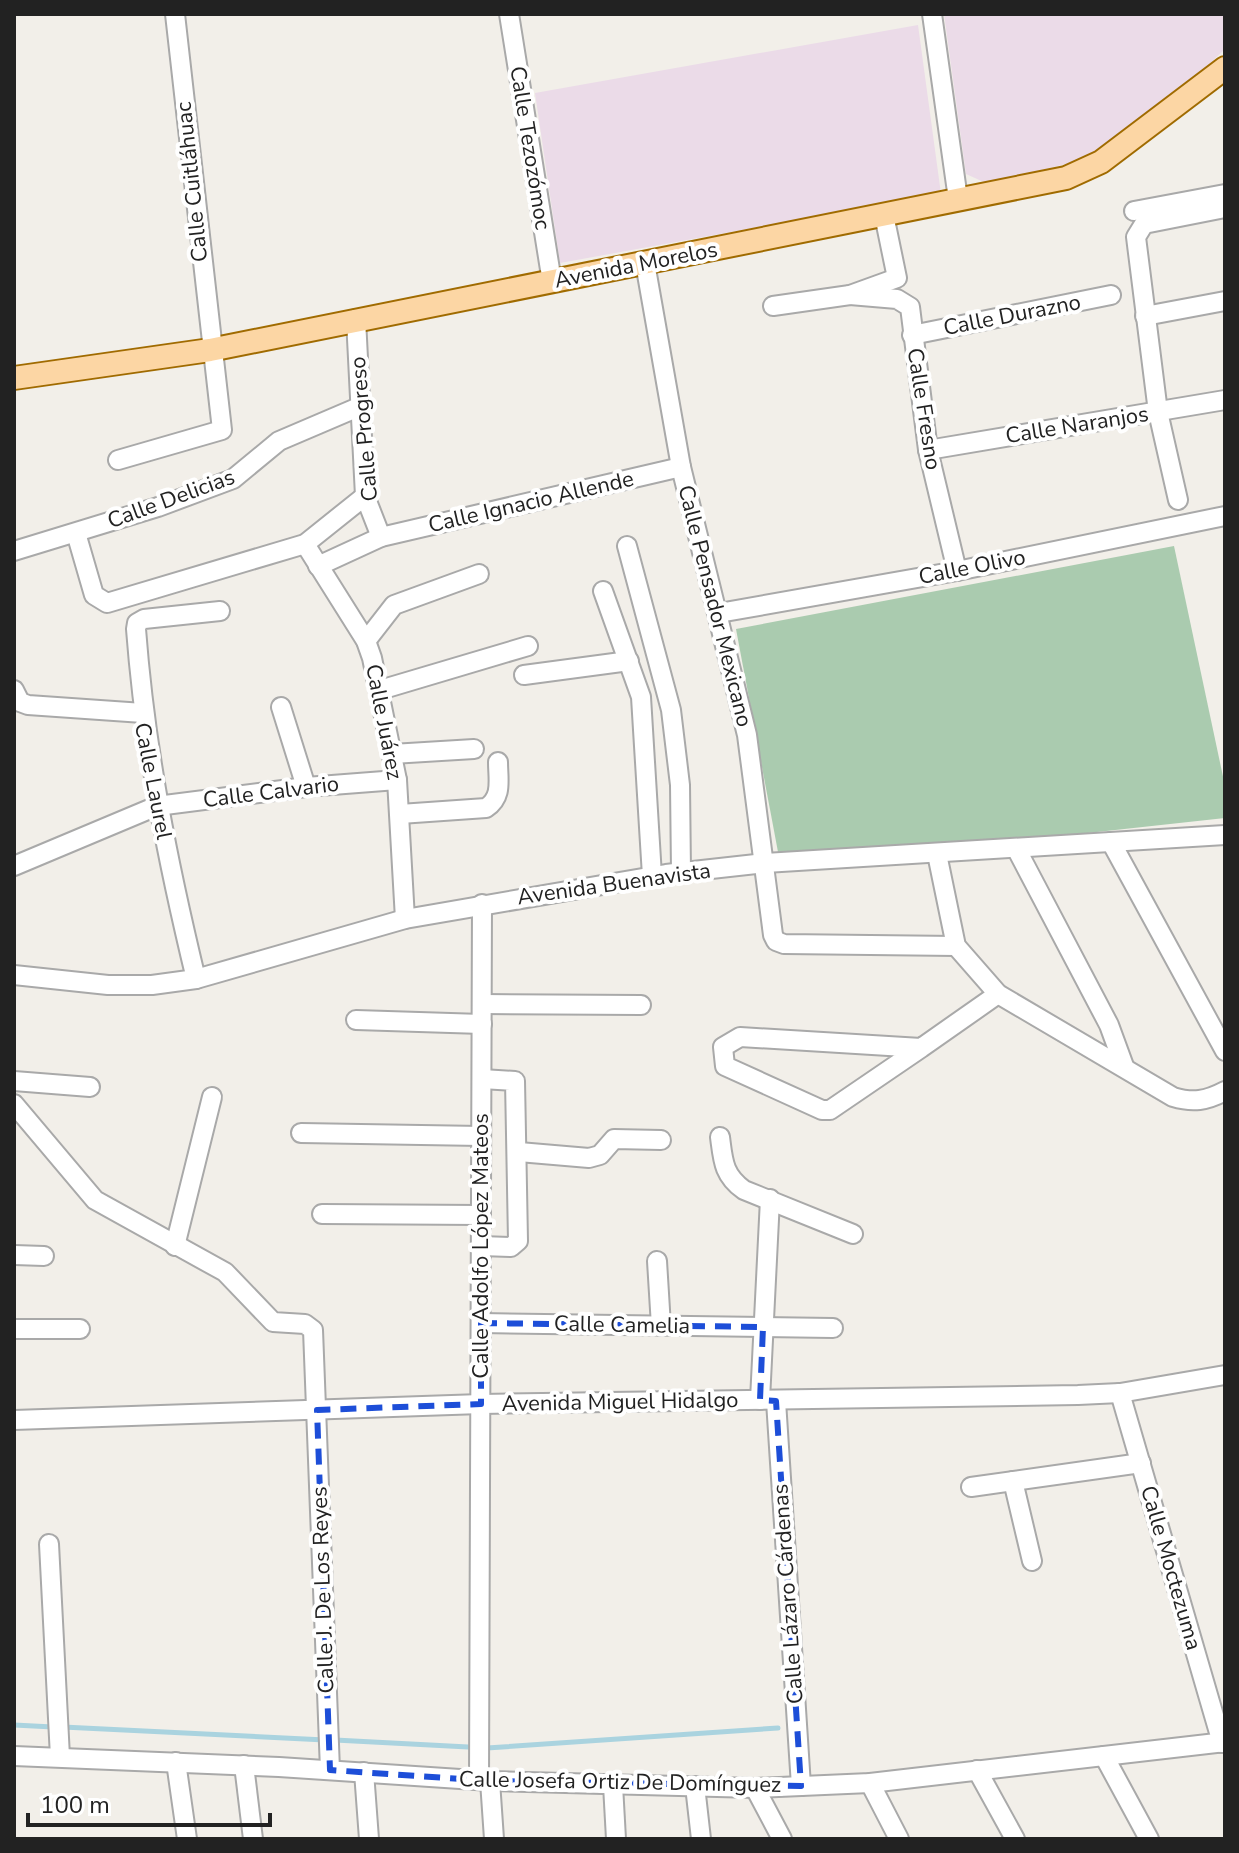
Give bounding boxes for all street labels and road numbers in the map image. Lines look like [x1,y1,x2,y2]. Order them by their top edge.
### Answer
street label: Calle Tezozómoc [502,64,558,232]
street label: Calle Cuitláhuac [169,100,215,264]
street label: Avenida Morelos [552,234,720,296]
street label: Calle Durazno [941,287,1083,343]
street label: Calle Fresno [900,346,948,472]
street label: Calle Progreso [343,355,385,503]
street label: Calle Naranjos [1003,399,1151,451]
street label: Calle Delicias [103,462,239,536]
street label: Calle Ignacio Allende [425,464,637,540]
street label: Calle Pensador Mexicano [670,482,760,730]
street label: Calle Olivo [916,542,1028,592]
street label: Calle Juárez [358,662,410,782]
street label: Calle Laurel [127,720,179,842]
street label: Calle Calvario [201,769,341,815]
street label: Avenida Buenavista [515,856,713,912]
street label: Calle Adolfo López Mateos [466,1113,496,1379]
street label: Calle Camelia [554,1309,690,1341]
street label: Avenida Miguel Hidalgo [501,1385,739,1419]
street label: Calle Moctezuma [1133,1482,1209,1654]
street label: Calle Lázaro Cárdenas [765,1483,811,1705]
street label: Calle J. De Los Reyes [304,1486,342,1694]
street label: Calle Josefa Ortiz De Domínguez [459,1764,781,1800]

